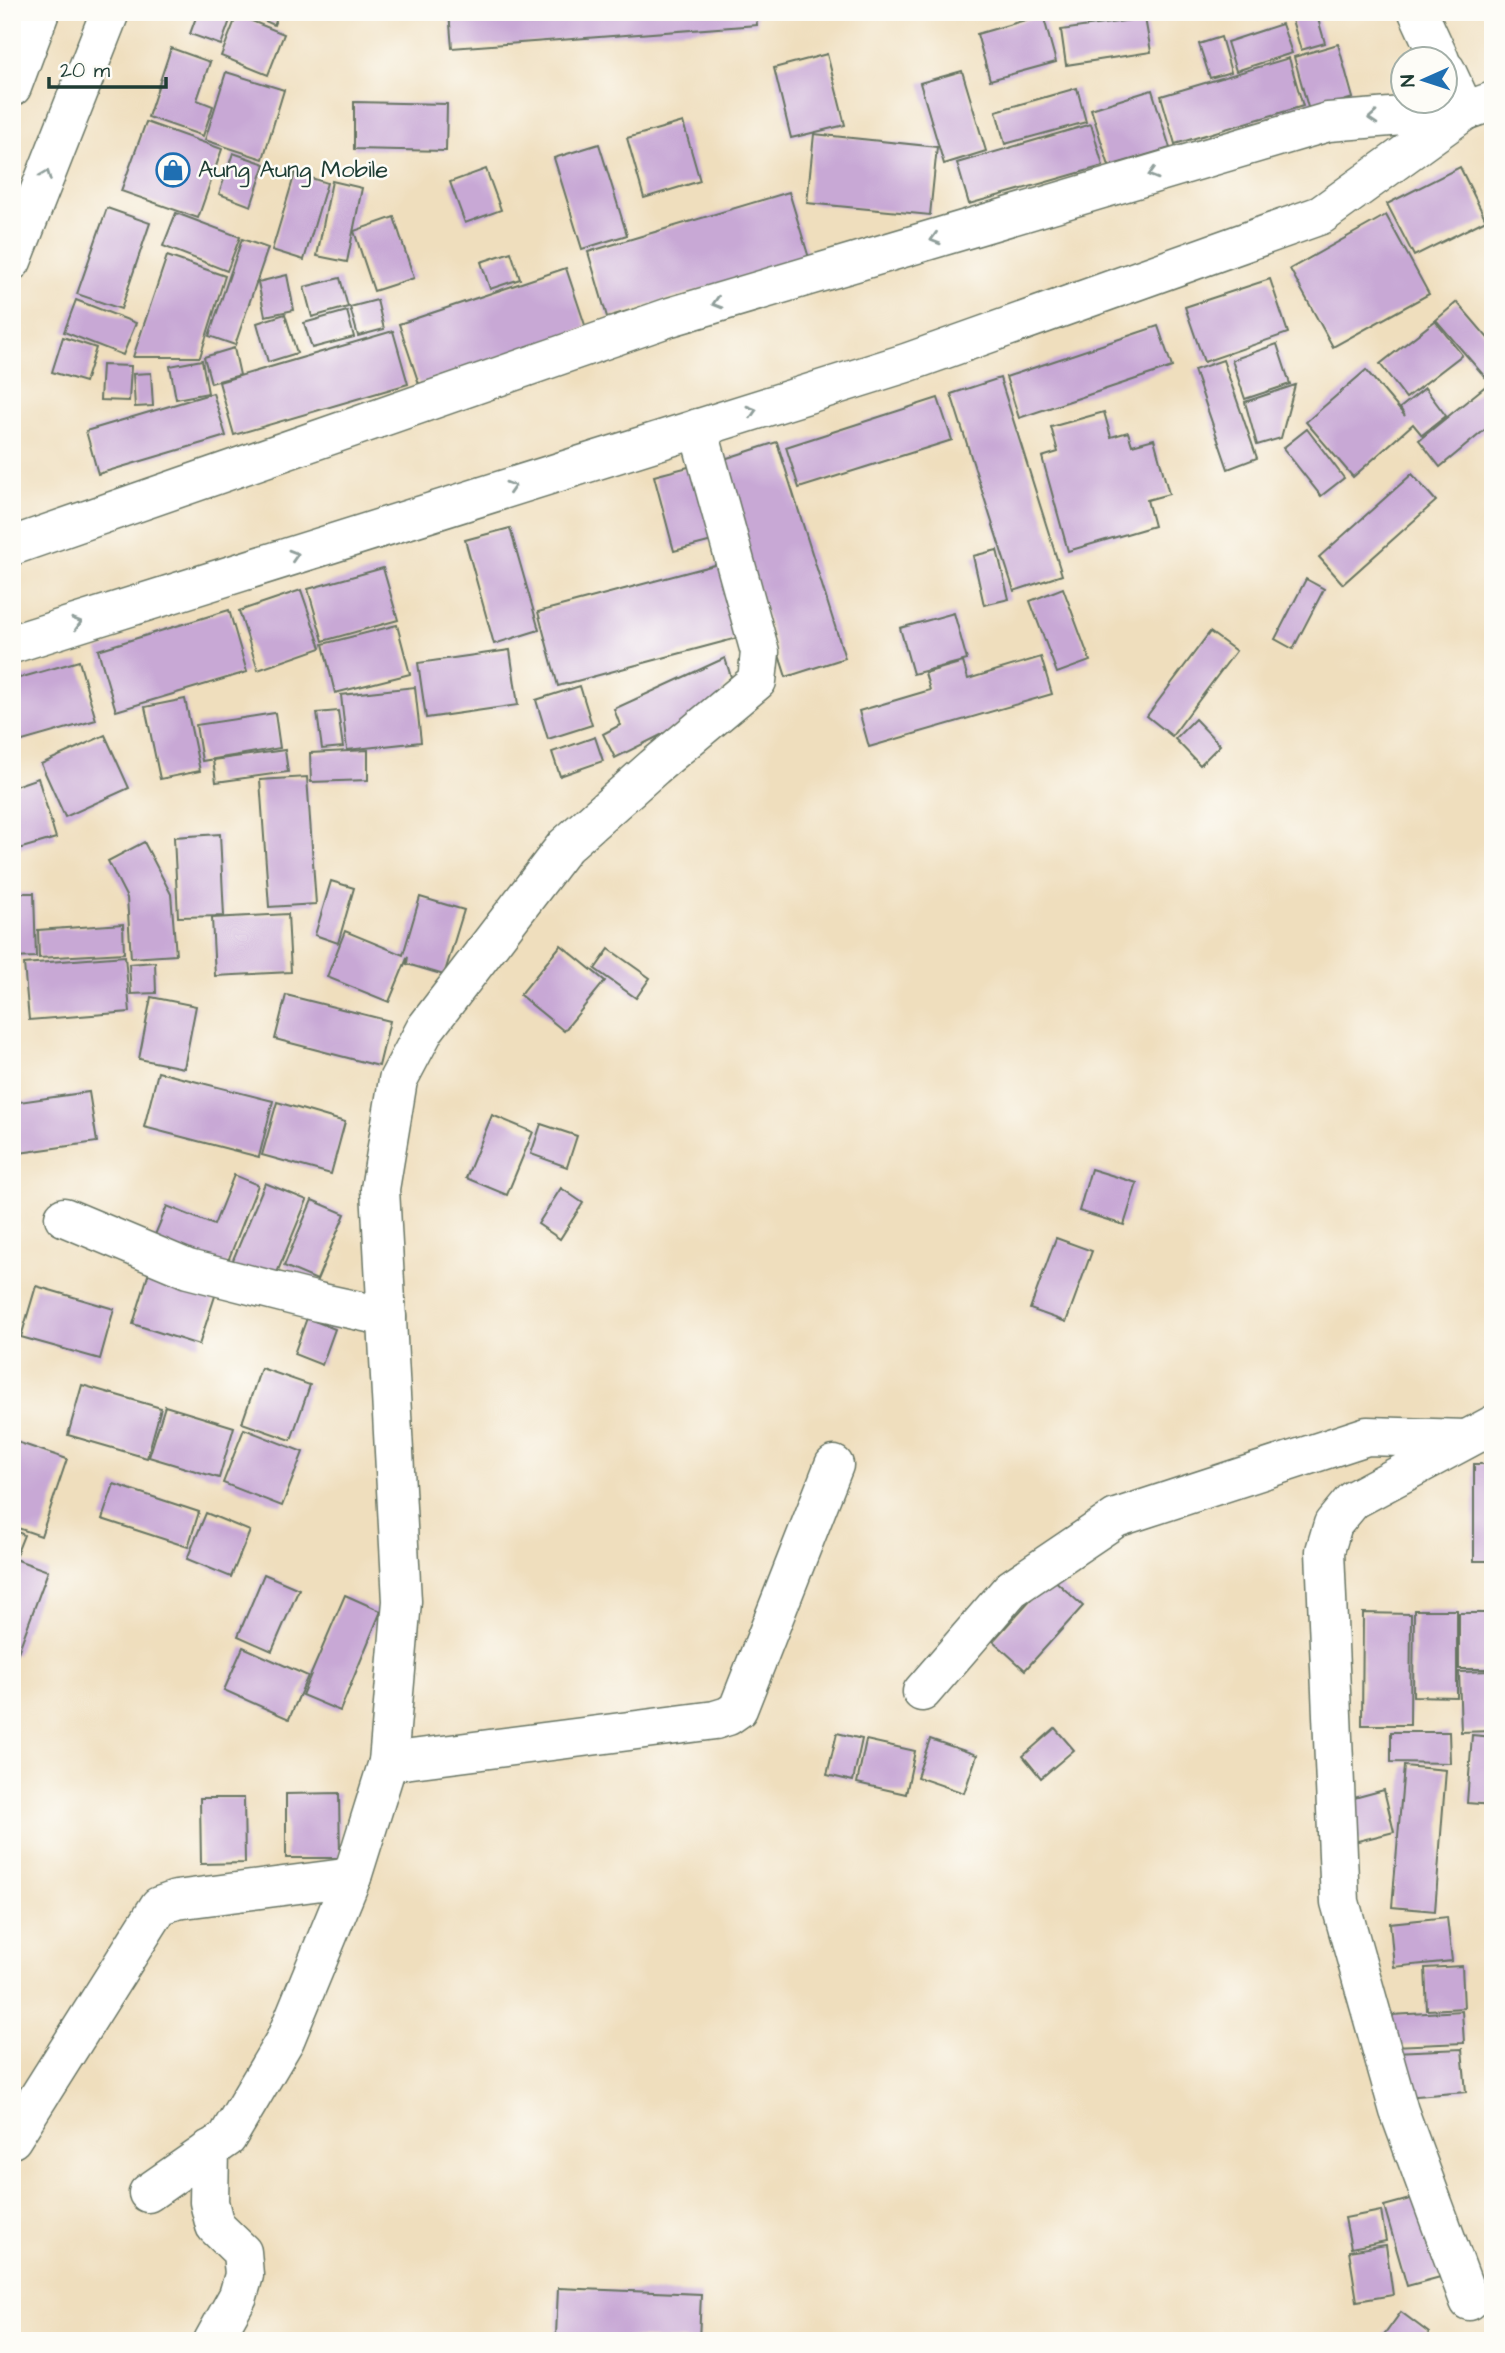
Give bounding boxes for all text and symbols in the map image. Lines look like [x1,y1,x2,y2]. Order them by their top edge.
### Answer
scale bar [49,46,166,90]
north arrow [1390,46,1460,116]
text: 20 m [60,56,111,85]
text: N [1395,74,1422,87]
one-way arrow [1367,110,1378,125]
shop icon: Aung Aung Mobile [154,151,192,189]
place label: Aung Aung Mobile [198,153,388,188]
one-way arrow [1147,165,1159,180]
one-way arrow [38,170,52,182]
one-way arrow [929,230,941,245]
one-way arrow [711,295,723,310]
one-way arrow [746,405,758,420]
one-way arrow [505,481,517,495]
one-way arrow [288,549,300,563]
one-way arrow [71,617,83,632]

